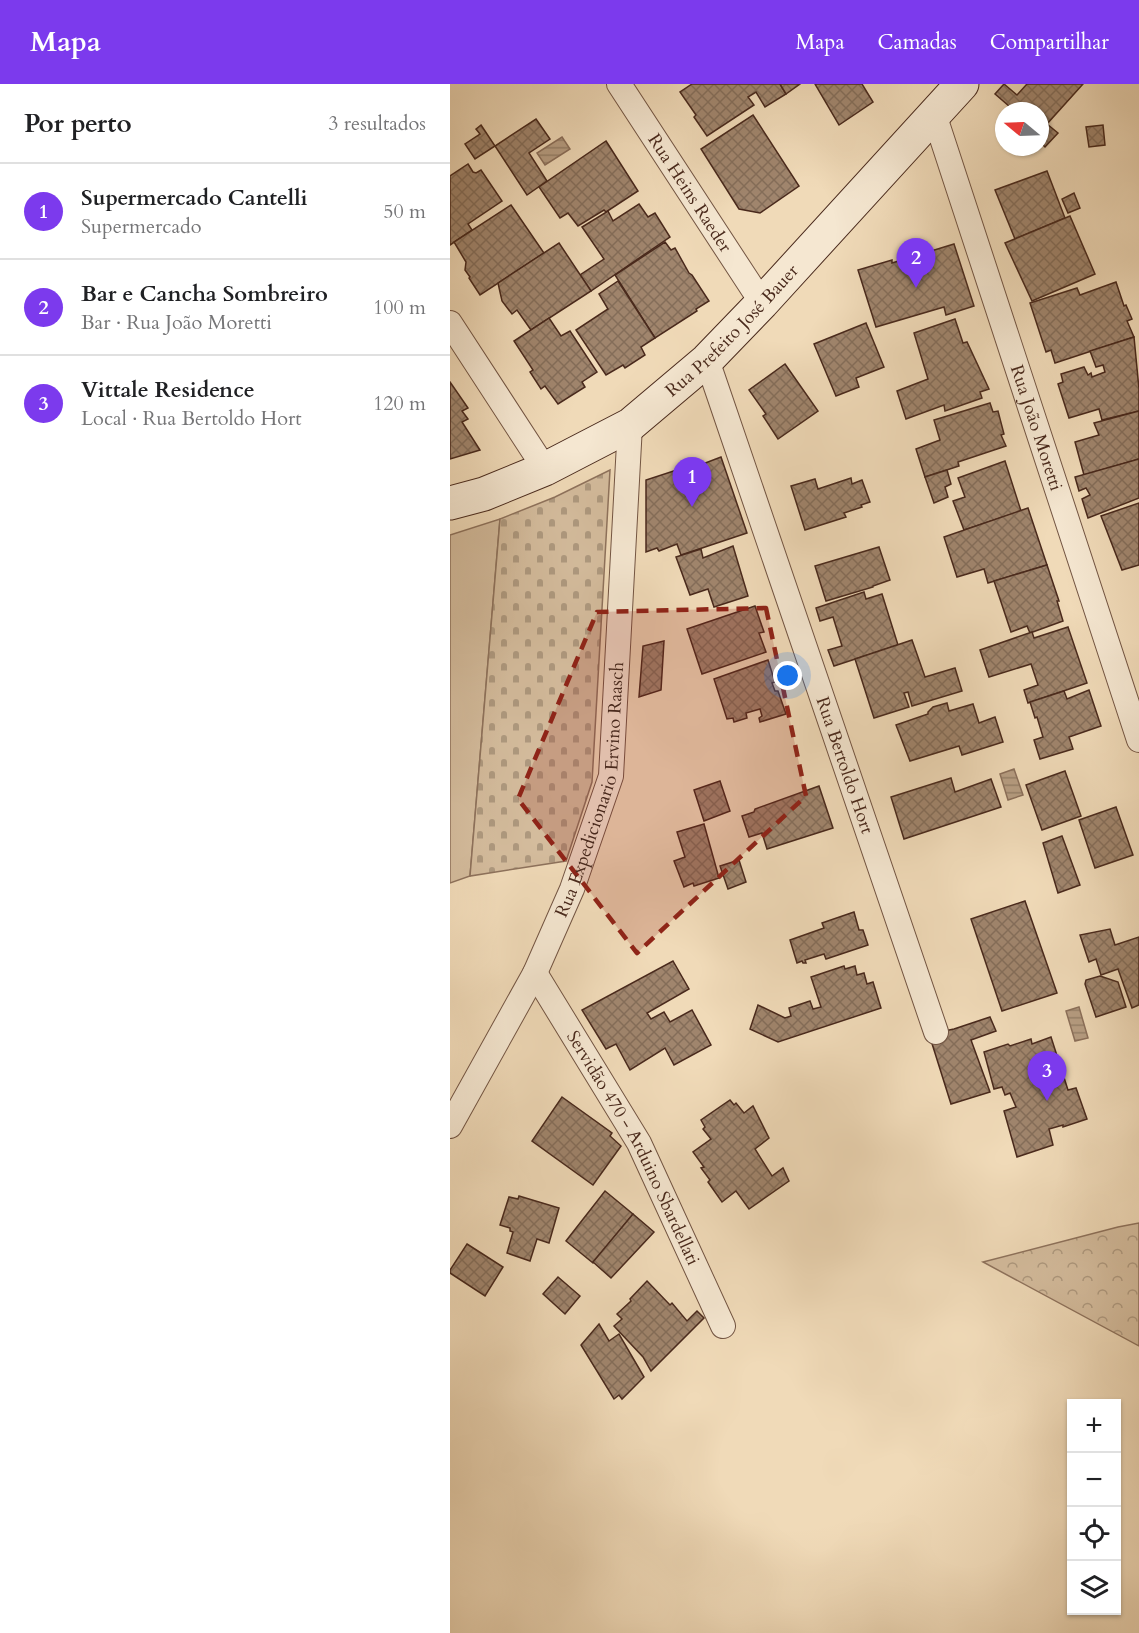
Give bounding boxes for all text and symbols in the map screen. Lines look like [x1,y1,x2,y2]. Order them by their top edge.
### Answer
text: Mapa [30,23,101,61]
text: Mapa [795,28,845,57]
text: Camadas [878,28,957,57]
text: Compartilhar [990,28,1109,57]
north arrow [995,102,1049,156]
text: Por perto [24,106,132,141]
text: 3 resultados [328,110,426,137]
street label: Rua Heins Raeder [642,129,738,257]
text: Supermercado Cantelli [81,183,308,213]
text: 1 [38,198,49,225]
text: 50 m [383,198,426,225]
text: Supermercado [81,213,202,240]
pin: 2 [896,238,936,288]
street label: Rua Prefeito José Bauer [660,258,804,402]
text: Bar e Cancha Sombreiro [81,279,328,309]
text: 2 [38,294,49,321]
text: 100 m [373,294,426,321]
text: Bar · Rua João Moretti [81,309,272,336]
street label: Rua João Moretti [1004,361,1069,494]
text: Vittale Residence [81,375,255,405]
text: 3 [38,390,49,417]
text: 120 m [373,390,426,417]
text: Local · Rua Bertoldo Hort [81,405,302,432]
pin: 1 [672,458,712,507]
street label: Rua Expedicionario Ervino Raasch [549,661,630,921]
your location [773,661,802,690]
street label: Rua Bertoldo Hort [810,693,880,837]
street label: Servidão 470 - Arduino Sbardellati [561,1026,706,1269]
pin: 3 [1028,1052,1066,1101]
map controls [1067,1399,1121,1615]
button: + [1067,1399,1121,1453]
button: − [1067,1453,1121,1507]
button: locate [1067,1507,1121,1561]
button: layers [1067,1561,1121,1615]

